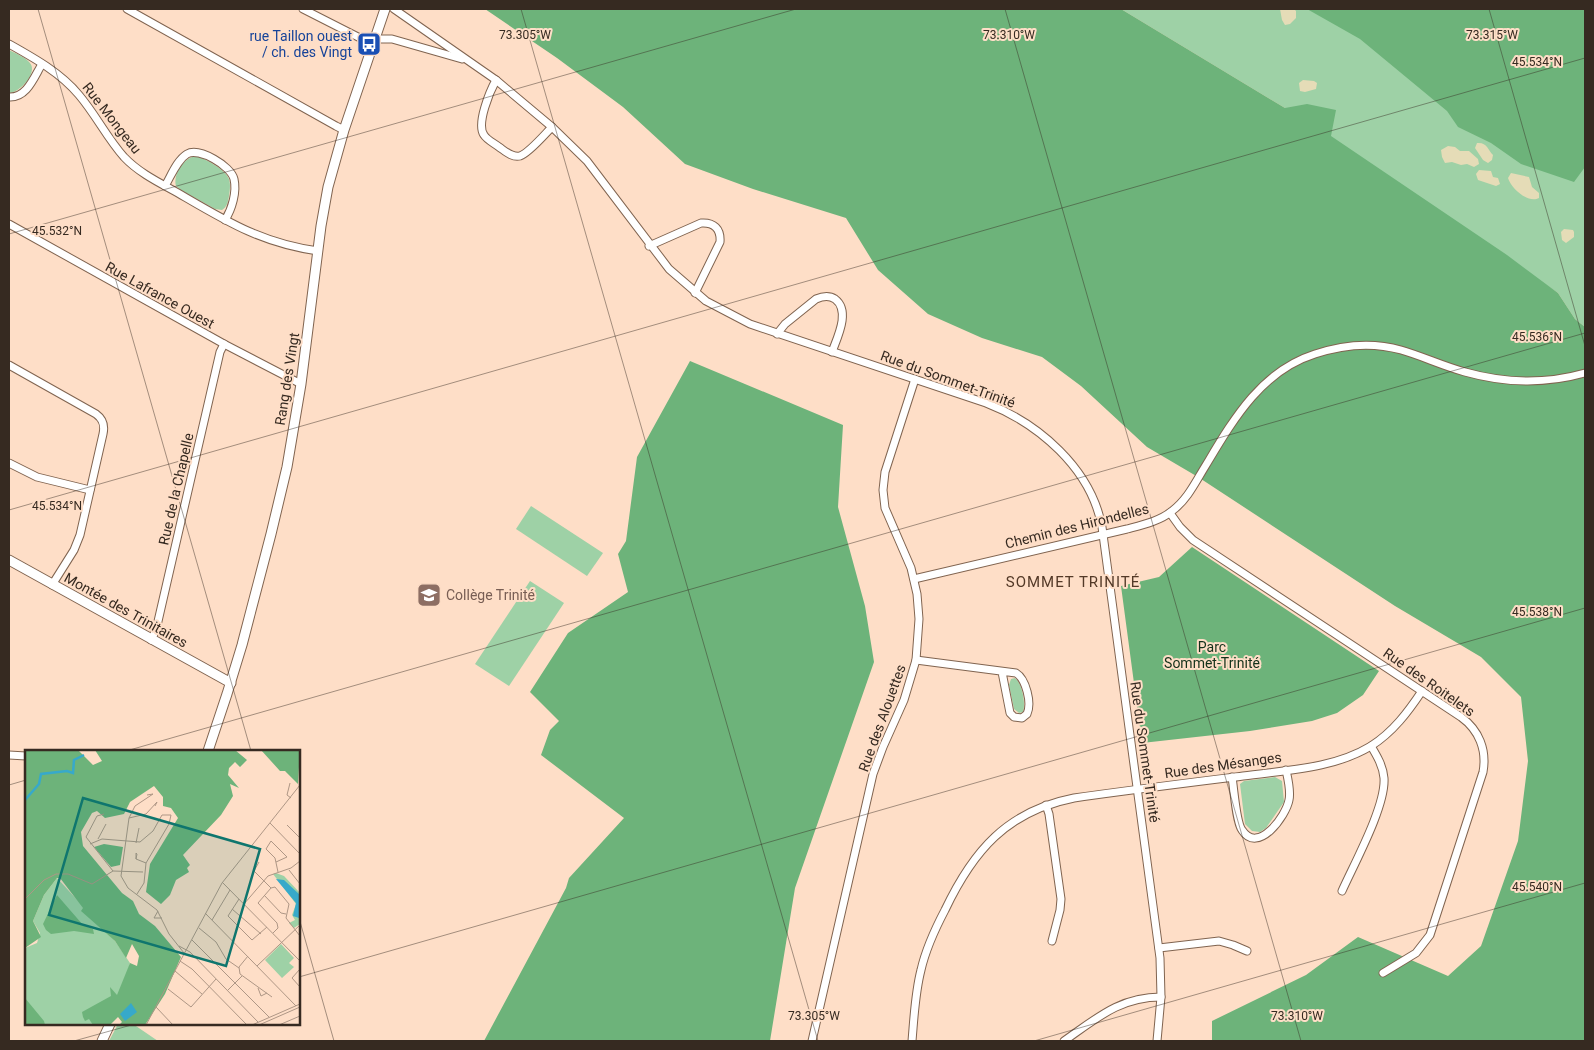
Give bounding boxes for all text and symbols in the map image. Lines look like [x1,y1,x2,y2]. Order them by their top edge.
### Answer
place label: rue Taillon ouest / ch. des Vingt [249,28,352,60]
text: 73.305°W [499,28,551,42]
text: 73.310°W [983,28,1035,42]
text: 73.315°W [1466,28,1518,42]
bus stop icon: rue Taillon ouest / ch. des Vingt [356,31,382,57]
text: 45.534°N [1512,55,1562,69]
street label: Rue Mongeau [79,79,145,157]
text: 45.532°N [32,224,82,238]
street label: Rue Lafrance Ouest [103,258,218,332]
text: 45.536°N [1512,330,1562,344]
street label: Rang des Vingt [272,331,302,427]
street label: Rue du Sommet-Trinité [878,347,1018,411]
street label: Rue de la Chapelle [155,431,197,547]
text: 45.534°N [32,499,82,513]
street label: Chemin des Hirondelles [1003,500,1151,552]
street label: Montée des Trinitaires [62,569,190,651]
district label: SOMMET TRINITÉ [1006,573,1140,591]
school or university icon: Collège Trinité [416,582,442,608]
place label: Collège Trinité [446,587,535,603]
text: 45.538°N [1512,605,1562,619]
park label: Parc Sommet-Trinité [1164,639,1260,671]
street label: Rue des Roitelets [1380,644,1478,720]
street label: Rue des Alouettes [855,662,909,774]
street label: Rue du Sommet-Trinité [1127,680,1163,824]
street label: Rue des Mésanges [1163,749,1283,781]
inset map [25,750,300,1025]
text: 45.540°N [1512,880,1562,894]
text: 73.305°W [788,1009,840,1023]
text: 73.310°W [1271,1009,1323,1023]

